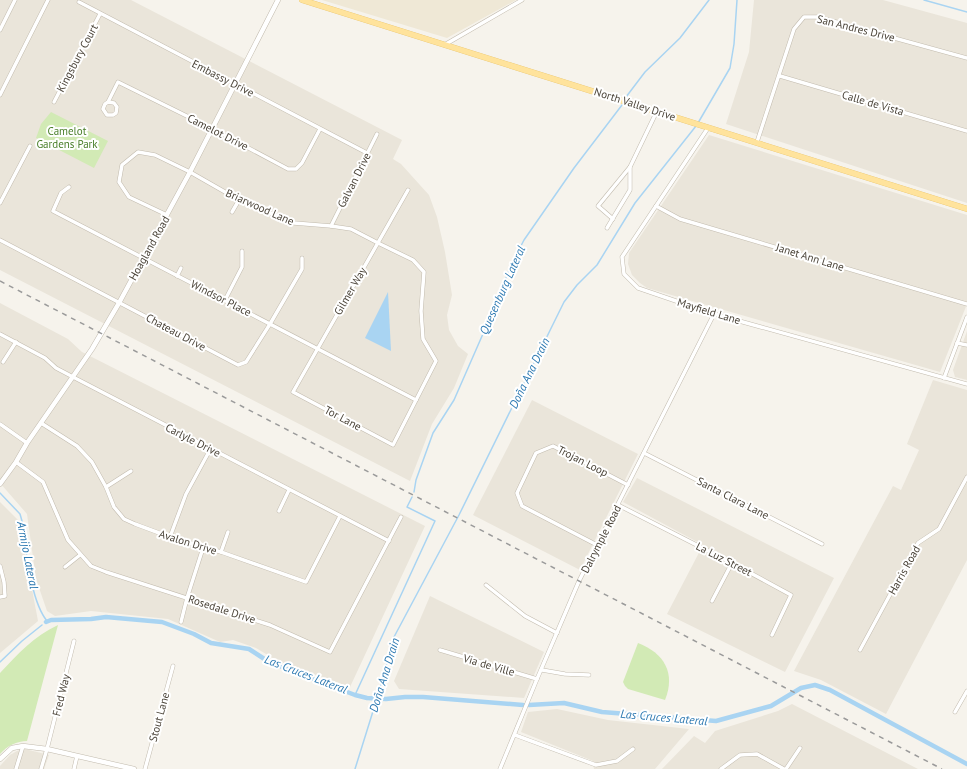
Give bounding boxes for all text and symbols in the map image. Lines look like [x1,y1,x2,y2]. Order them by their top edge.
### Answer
street label: San Andres Drive [816,12,897,45]
street label: Kingsbury Court [53,21,101,94]
street label: Embassy Drive [190,56,257,100]
street label: North Valley Drive [592,84,678,124]
street label: Calle de Vista [840,88,906,118]
street label: Camelot Drive [185,111,251,154]
park label: Camelot Gardens Park [36,124,98,151]
street label: Galvan Drive [334,150,374,210]
street label: Briarwood Lane [224,186,297,228]
street label: Hoagland Road [126,213,172,283]
street label: Janet Ann Lane [773,240,846,274]
water label: Quesenburg Lateral [476,243,529,337]
street label: Gilmer Way [331,264,370,318]
street label: Windsor Place [188,277,254,319]
street label: Mayfield Lane [676,295,743,327]
street label: Chateau Drive [144,310,209,354]
water label: Doña Ana Drain [505,335,553,411]
street label: Tor Lane [322,402,364,434]
street label: Carlyle Drive [163,420,223,460]
street label: Trojan Loop [555,442,611,480]
street label: Santa Clara Lane [695,474,772,522]
street label: Dalrymple Road [578,503,624,575]
water label: Armijo Lateral [14,519,42,591]
street label: Avalon Drive [157,527,219,558]
street label: La Luz Street [694,539,755,579]
street label: Harris Road [885,543,923,597]
street label: Rosedale Drive [187,592,258,627]
water label: Doña Ana Drain [366,636,402,714]
water label: Las Cruces Lateral [263,651,350,697]
street label: Via de Ville [461,651,517,679]
street label: Fred Way [49,672,73,718]
street label: Stout Lane [146,690,172,743]
water label: Las Cruces Lateral [620,706,709,728]

